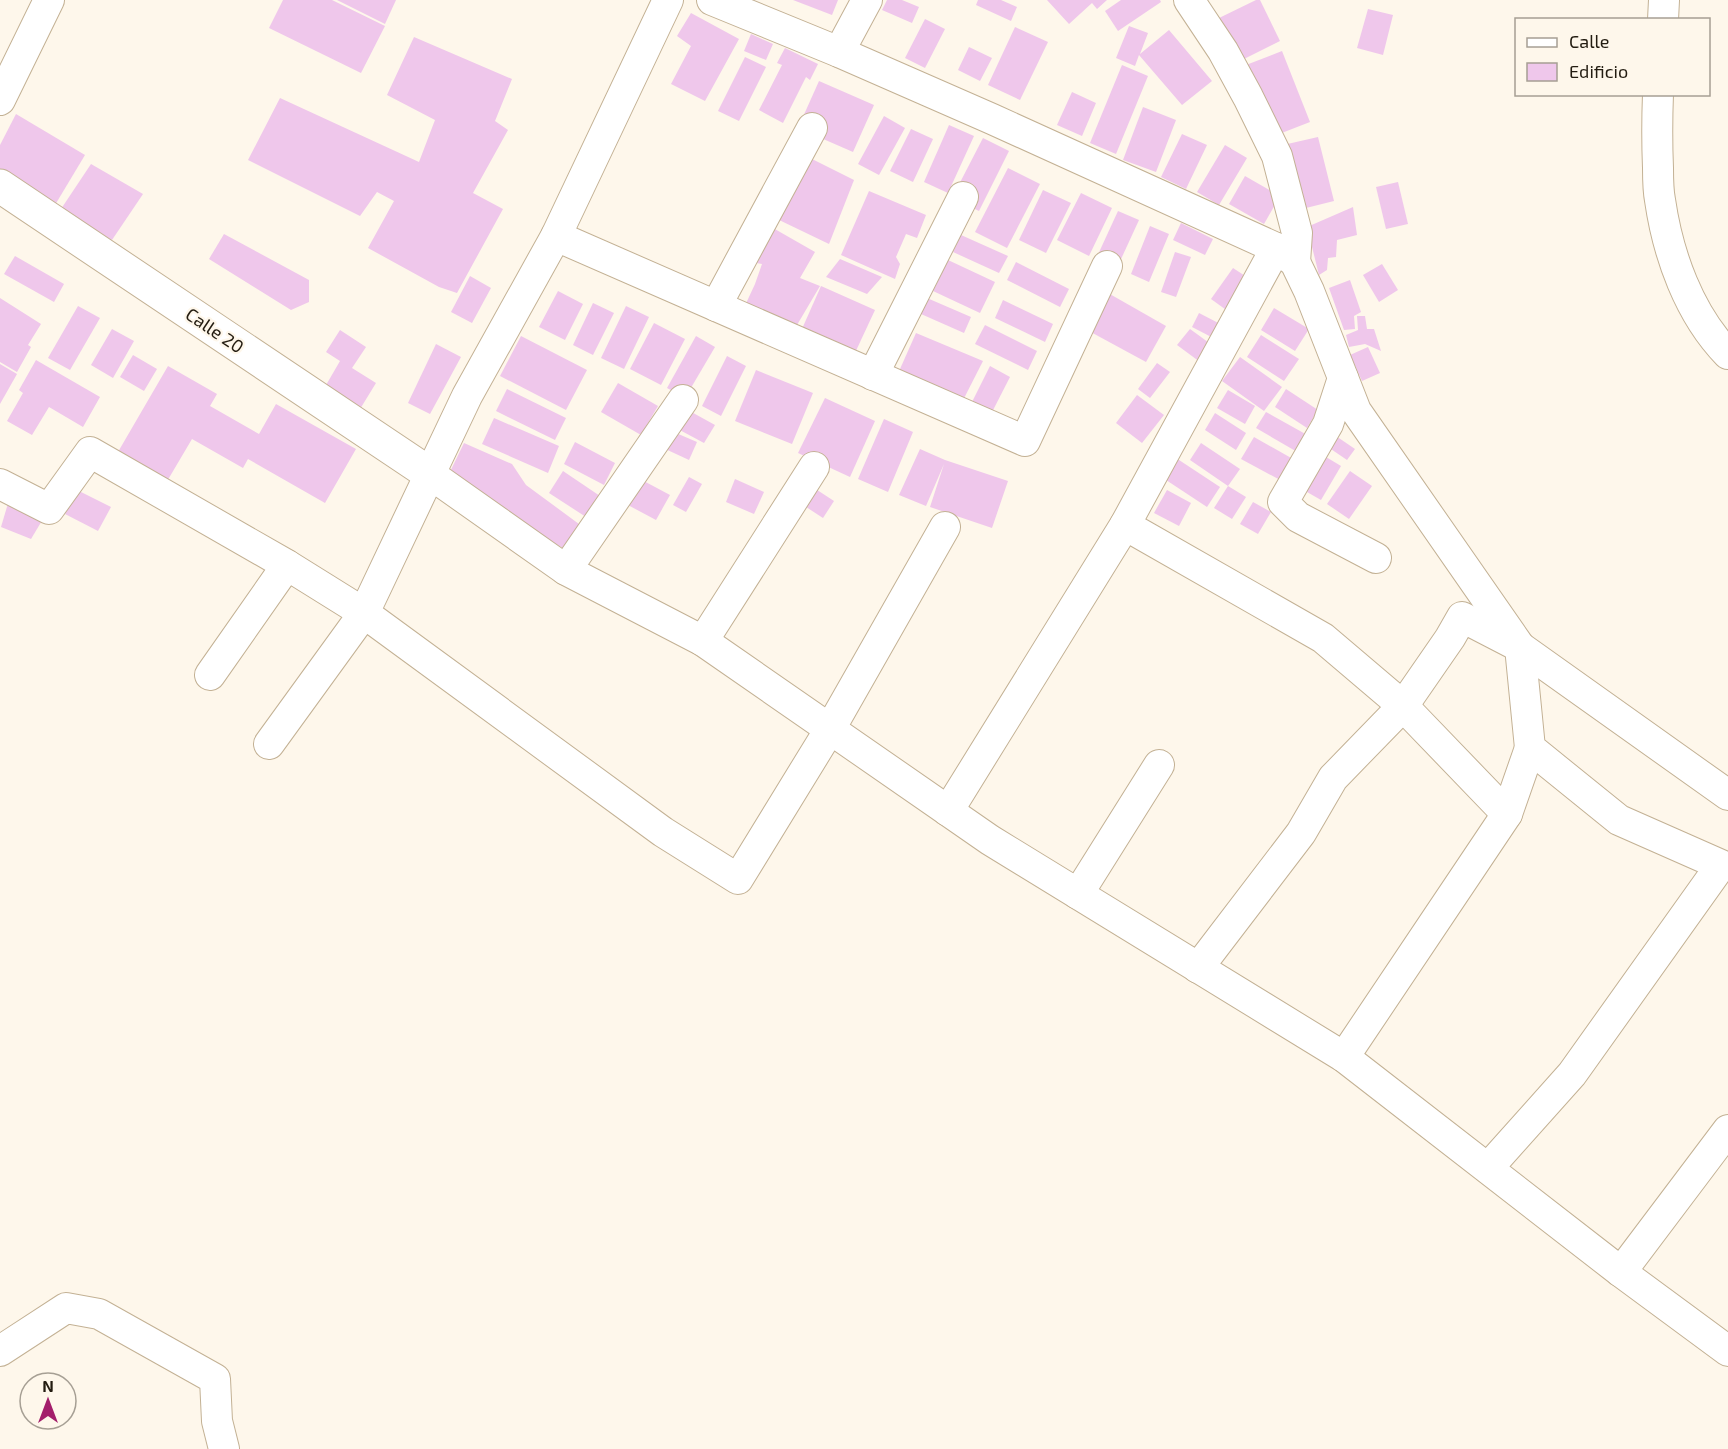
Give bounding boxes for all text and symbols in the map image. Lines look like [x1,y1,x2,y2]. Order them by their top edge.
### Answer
legend [1515,18,1710,96]
text: Calle [1569,30,1610,52]
text: Edificio [1569,60,1628,82]
street label: Calle 20 [182,303,248,357]
north arrow [18,1371,78,1431]
text: N [42,1376,54,1395]

